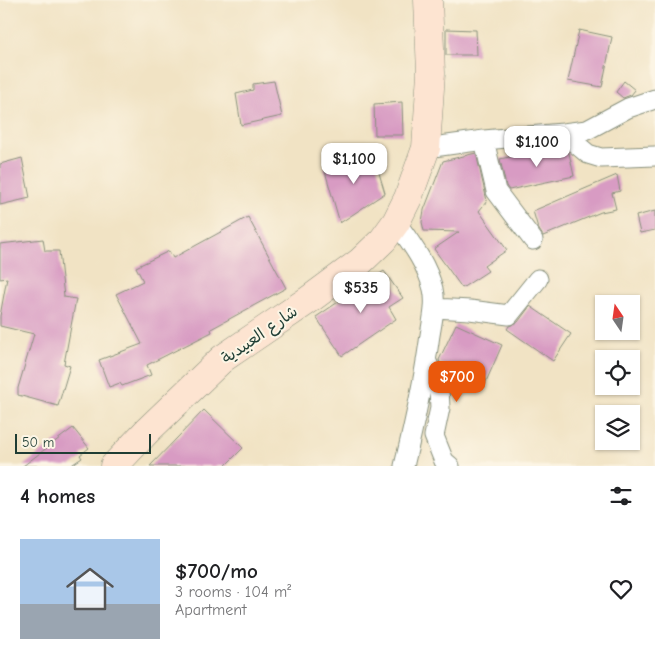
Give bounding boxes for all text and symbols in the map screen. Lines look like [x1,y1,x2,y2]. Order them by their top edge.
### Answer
pin: $1,100 [496,126,578,168]
text: $1,100 [515,133,559,151]
pin: $1,100 [313,142,395,185]
text: $1,100 [332,150,376,168]
pin: $535 [331,272,391,314]
text: $535 [344,279,378,297]
north arrow [595,295,640,340]
map controls [595,295,640,450]
street label: شارع العبيدية [218,302,302,369]
button: locate [595,350,640,395]
pin: $700 [427,360,487,403]
text: $700 [439,368,475,386]
button: layers [595,405,640,450]
scale bar [15,431,151,454]
text: 50 m [22,434,54,451]
icon: filters [607,482,635,510]
text: 4 homes [20,484,95,508]
icon: home [60,559,120,619]
text: $700/mo [175,559,258,583]
icon: heart [607,575,635,603]
text: 3 rooms · 104 m² [175,583,291,601]
text: Apartment [175,601,247,619]

